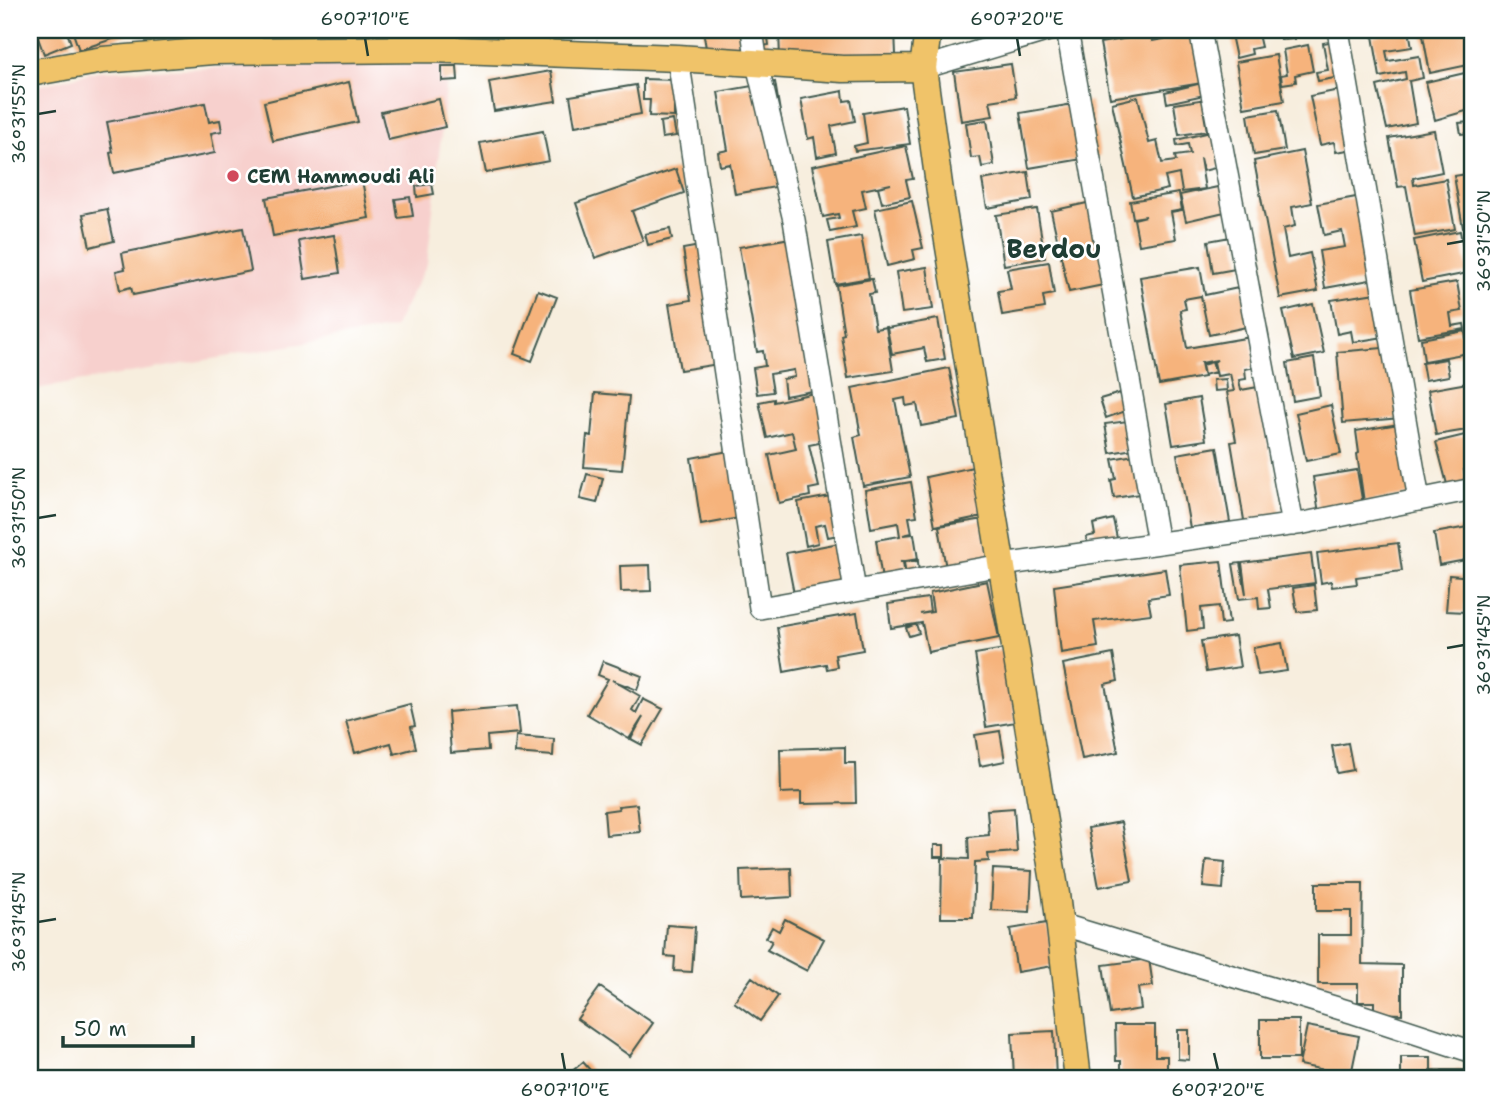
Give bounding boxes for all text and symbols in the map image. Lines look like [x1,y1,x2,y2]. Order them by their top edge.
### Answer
text: 6°07'10"E [321,7,409,31]
text: 6°07'20"E [970,7,1064,31]
text: 36°31'55"N [7,64,31,164]
place label: CEM Hammoudi Ali [247,164,435,189]
marker: CEM Hammoudi Ali [225,168,241,184]
text: 36°31'50"N [1472,190,1496,292]
district label: Berdou [1006,231,1102,266]
text: 36°31'50"N [7,467,31,569]
text: 36°31'45"N [1472,594,1496,696]
text: 36°31'45"N [7,871,31,973]
scale bar [63,1004,192,1048]
text: 50 m [74,1015,127,1043]
text: 6°07'10"E [521,1078,609,1102]
text: 6°07'20"E [1171,1078,1265,1102]

